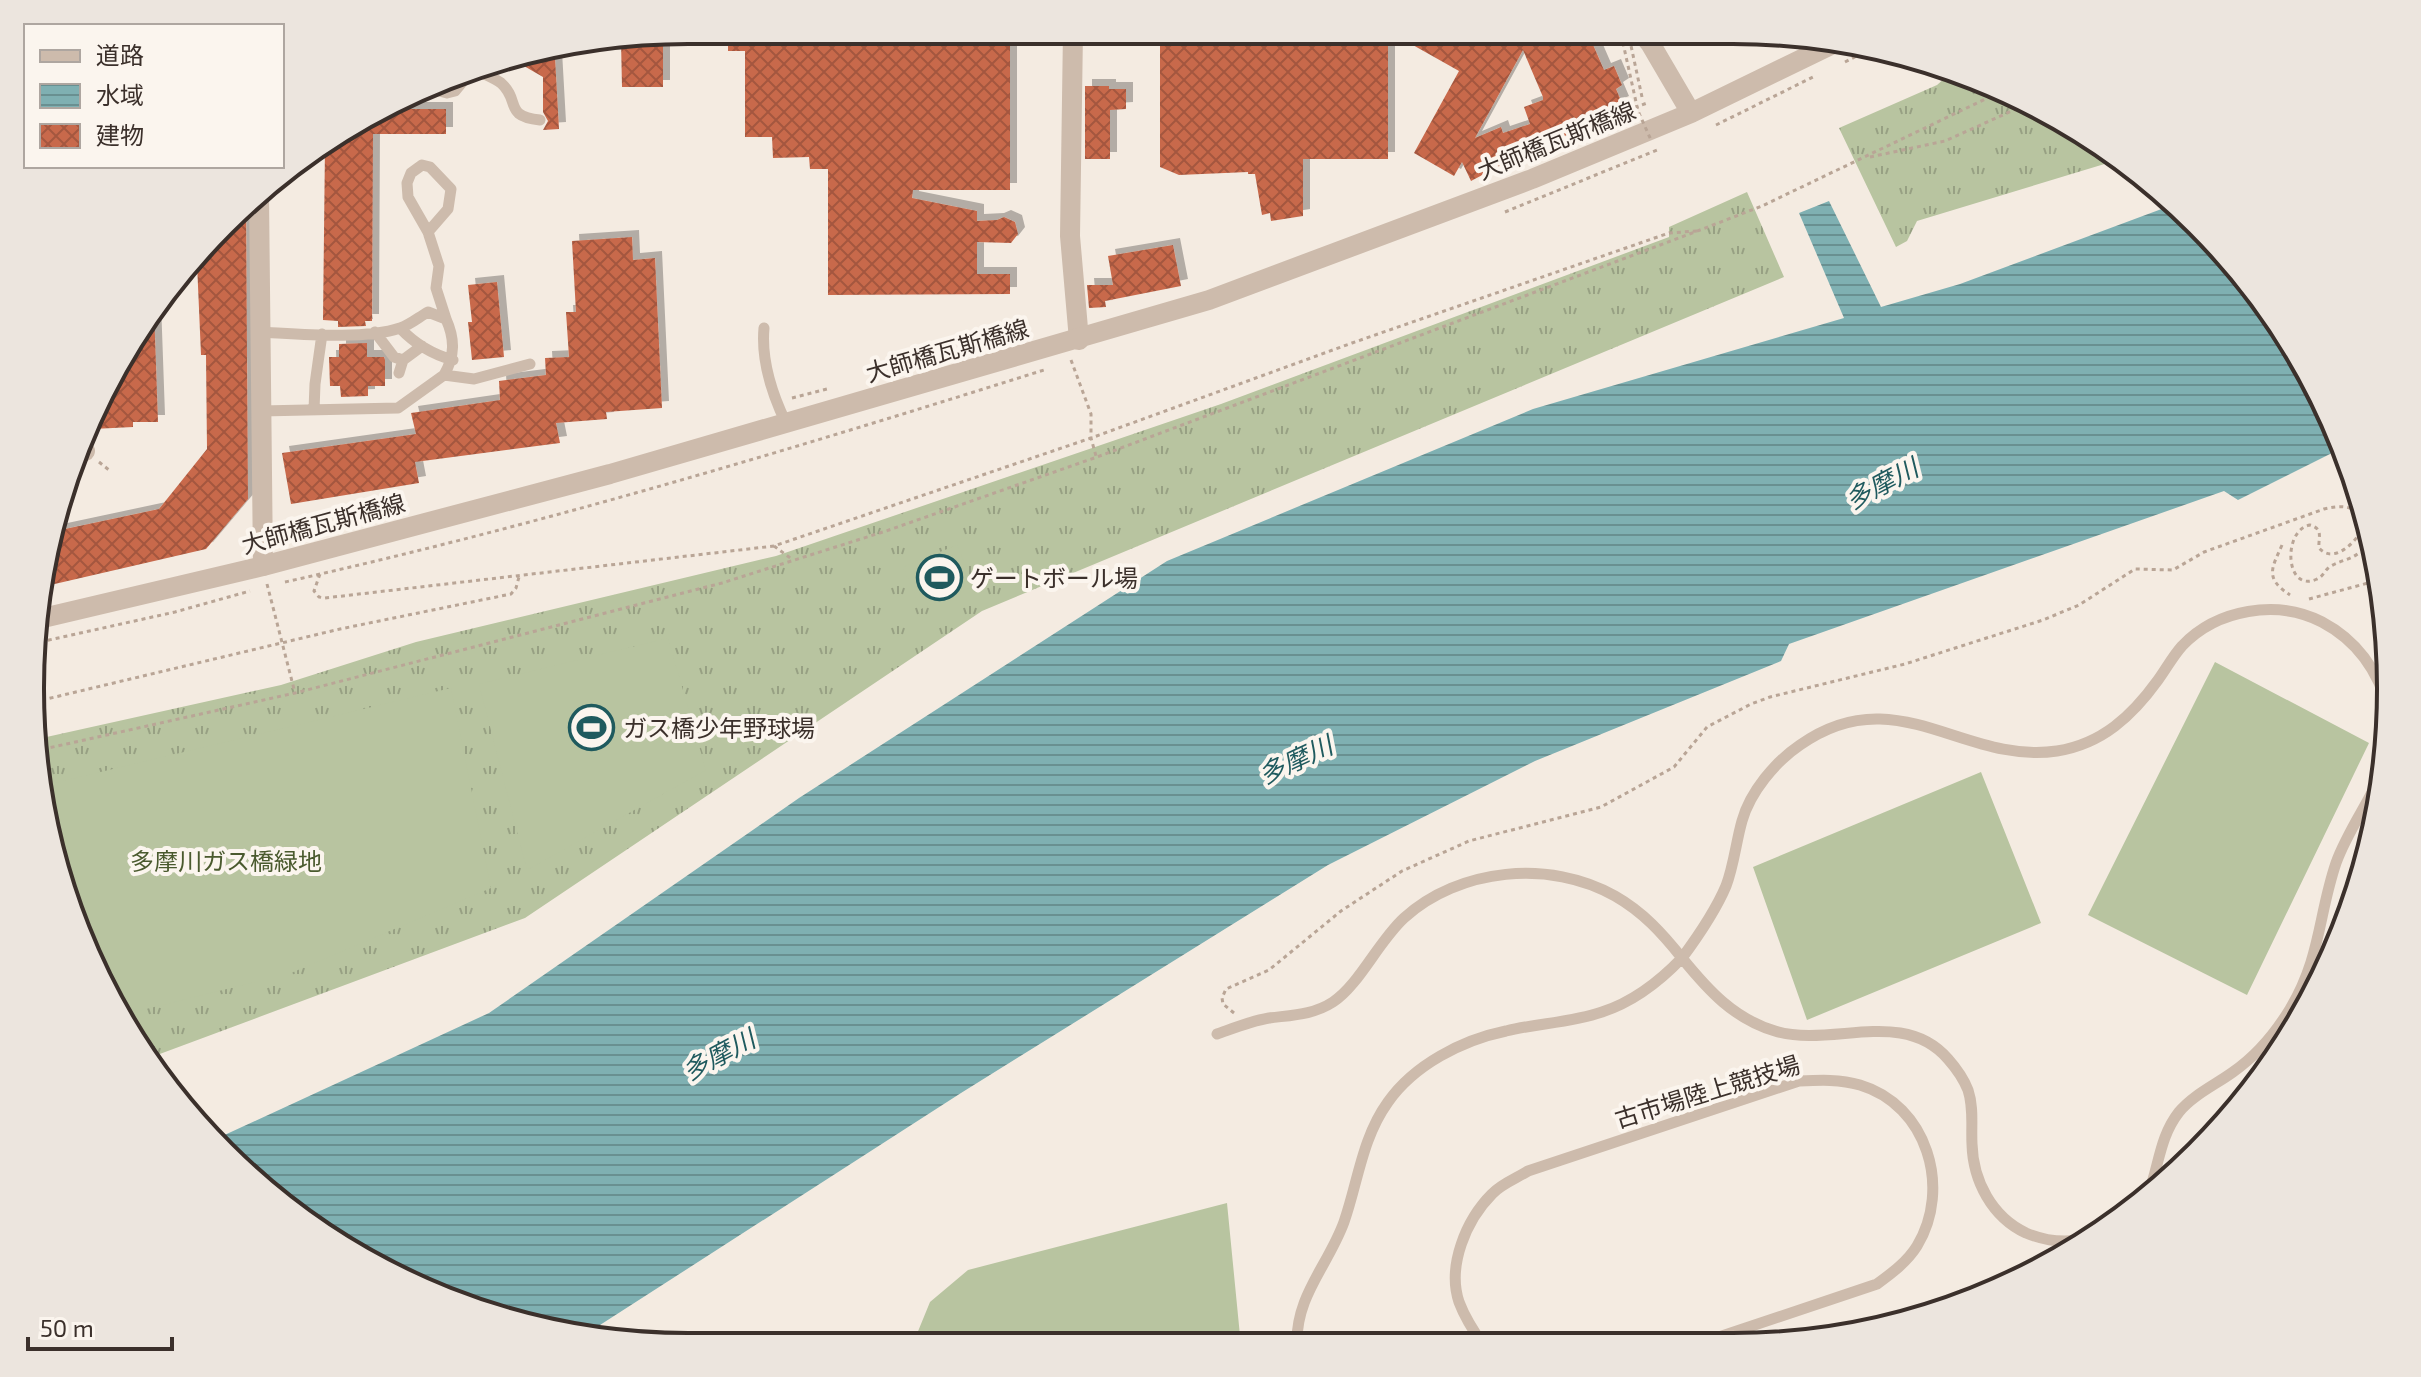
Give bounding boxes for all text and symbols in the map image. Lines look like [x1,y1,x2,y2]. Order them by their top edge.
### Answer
legend [24,24,284,168]
text: 道路 [96,40,144,69]
text: 水域 [96,80,144,109]
street label: 大師橋瓦斯橋線 [1473,95,1639,185]
text: 建物 [96,120,144,149]
street label: 大師橋瓦斯橋線 [862,313,1032,387]
water label: 多摩川 [1839,450,1925,515]
street label: 大師橋瓦斯橋線 [238,487,408,559]
sports icon: ゲートボール場 [915,553,963,601]
place label: ゲートボール場 [970,563,1138,592]
sports icon: ガス橋少年野球場 [568,703,616,751]
place label: ガス橋少年野球場 [623,713,815,742]
water label: 多摩川 [1253,727,1340,790]
park label: 多摩川ガス橋緑地 [130,846,322,875]
water label: 多摩川 [676,1021,762,1086]
street label: 古市場陸上競技場 [1611,1049,1803,1133]
scale bar [28,1301,172,1351]
text: 50 m [40,1313,94,1342]

